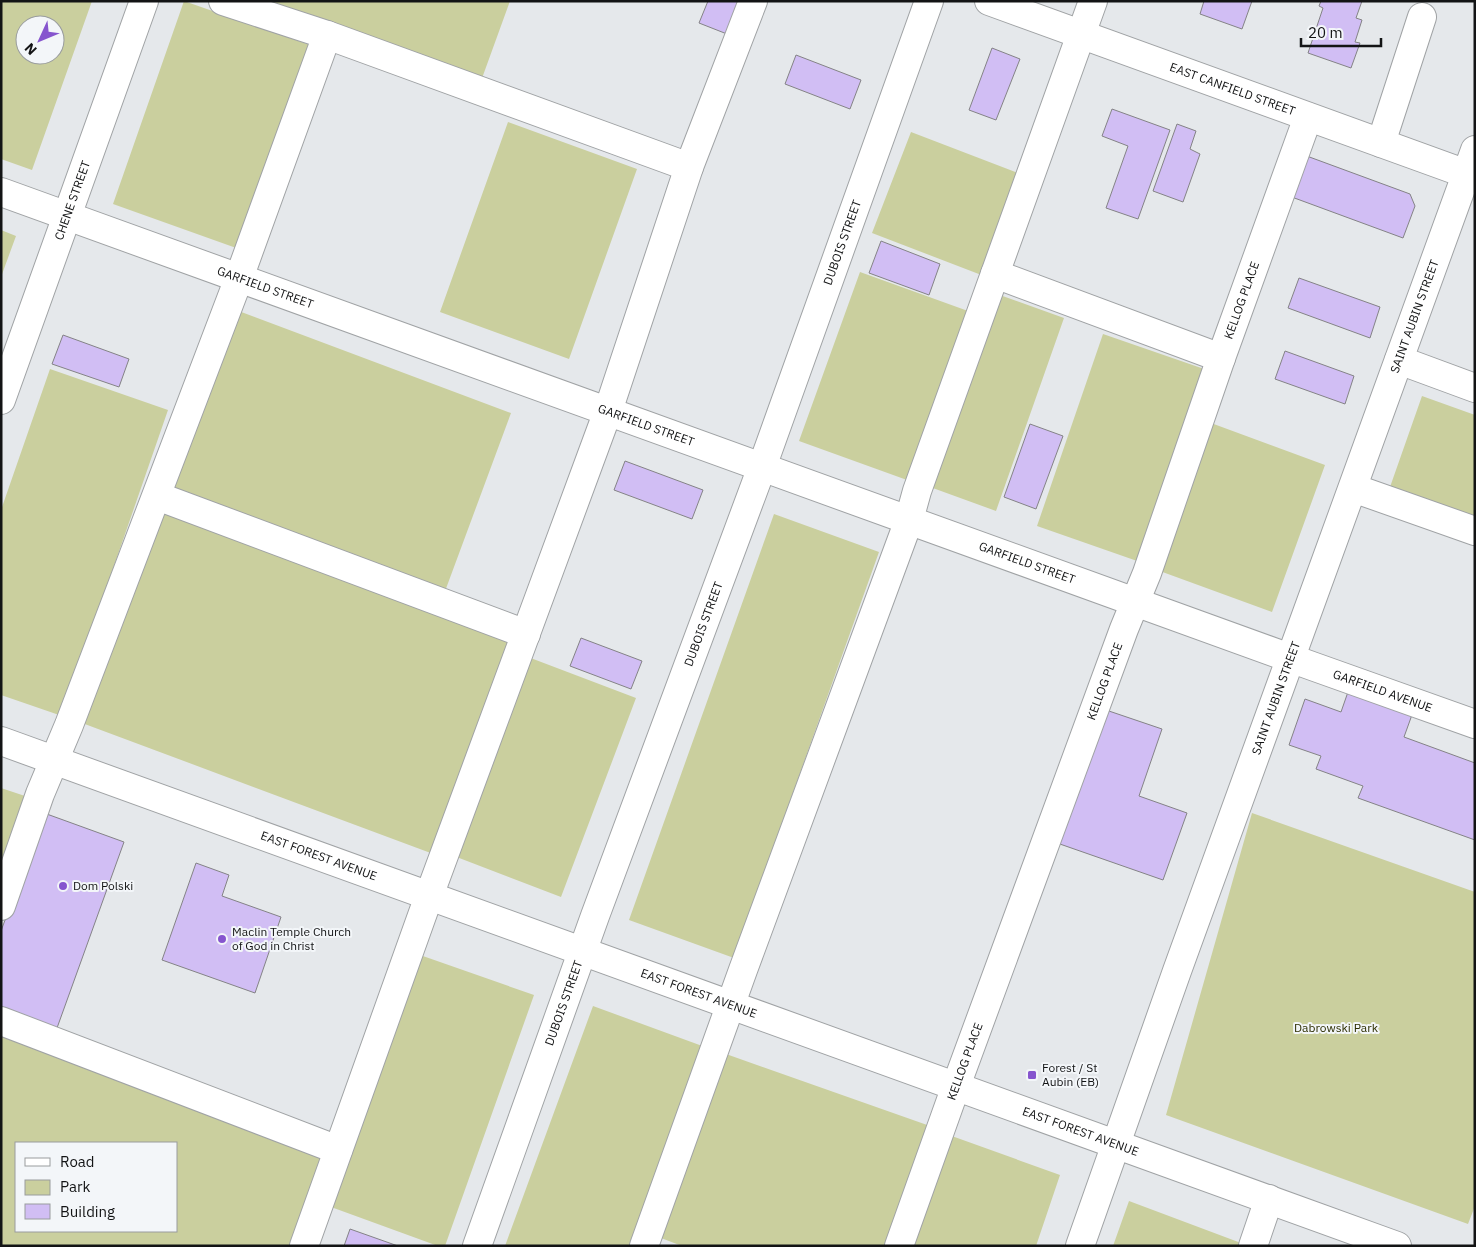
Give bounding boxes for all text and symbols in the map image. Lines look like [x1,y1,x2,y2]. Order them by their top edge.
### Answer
north arrow [15,15,65,65]
scale bar [1301,15,1381,47]
text: 20 m [1308,23,1343,42]
text: N [21,39,41,59]
street label: EAST CANFIELD STREET [1168,59,1298,118]
street label: CHENE STREET [51,158,93,242]
street label: DUBOIS STREET [820,198,864,287]
street label: SAINT AUBIN STREET [1387,257,1442,375]
street label: KELLOG PLACE [1220,259,1262,341]
street label: GARFIELD STREET [215,263,316,311]
street label: GARFIELD STREET [596,400,697,449]
street label: GARFIELD STREET [977,538,1078,587]
street label: DUBOIS STREET [681,579,726,668]
street label: SAINT AUBIN STREET [1248,639,1303,757]
street label: KELLOG PLACE [1083,640,1125,722]
street label: GARFIELD AVENUE [1331,666,1434,715]
street label: EAST FOREST AVENUE [259,828,379,883]
place label: Dom Polski [73,878,133,893]
marker: Dom Polski [57,880,69,892]
place label: Maclin Temple Church of God in Christ [232,924,351,953]
marker: Maclin Temple Church of God in Christ [216,933,228,945]
street label: DUBOIS STREET [541,958,586,1048]
street label: EAST FOREST AVENUE [639,965,759,1021]
street label: KELLOG PLACE [944,1020,986,1102]
park label: Dabrowski Park [1294,1020,1379,1035]
place label: Forest / St Aubin (EB) [1042,1060,1099,1089]
marker: Forest / St Aubin (EB) [1026,1069,1038,1081]
street label: EAST FOREST AVENUE [1020,1103,1141,1159]
legend [15,1142,178,1232]
text: Road [60,1152,95,1171]
text: Park [60,1177,90,1196]
text: Building [60,1202,115,1221]

